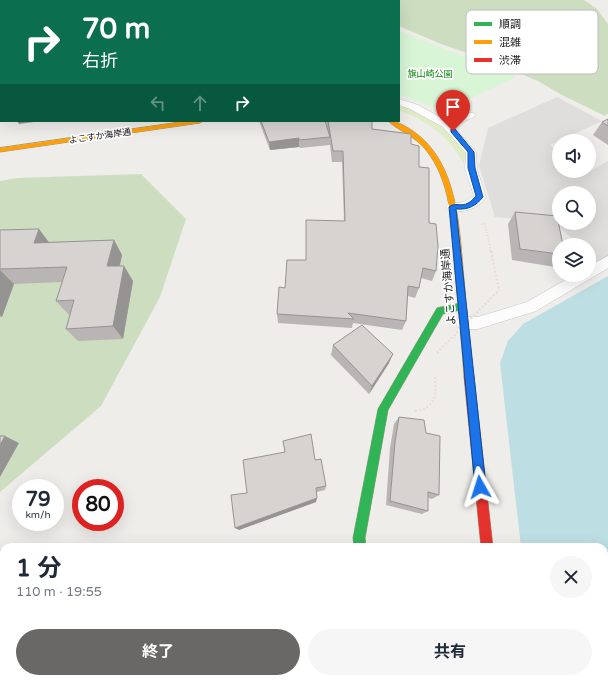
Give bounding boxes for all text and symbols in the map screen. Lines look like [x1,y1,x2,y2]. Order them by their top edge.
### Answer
legend [466,10,598,74]
text: 70 m [82,12,150,46]
icon: right [16,16,68,68]
text: 順調 [499,18,521,31]
text: 混雑 [499,36,521,49]
text: 右折 [82,50,118,72]
text: 渋滞 [499,54,521,67]
park label: 旗山崎公園 [407,69,453,80]
pin [436,90,470,131]
icon: left [147,92,169,114]
icon: ahead [189,92,211,114]
icon: right [231,92,253,114]
icon: arrive [442,96,464,118]
street label: よこすか海岸通 [68,127,132,146]
map controls [552,134,596,282]
button: sound [552,134,596,178]
button: search [552,186,596,230]
button: layers [552,238,596,282]
street label: よこすか海岸通 [439,248,458,326]
position arrow [459,466,501,508]
speed limit sign: 80 [72,479,124,531]
text: 79 [25,488,51,512]
text: km/h [25,509,51,521]
text: 1 分 [16,554,61,583]
button: close [550,556,592,598]
text: 110 m · 19:55 [16,584,102,600]
button: 終了 [16,629,300,675]
button: 共有 [308,629,592,675]

